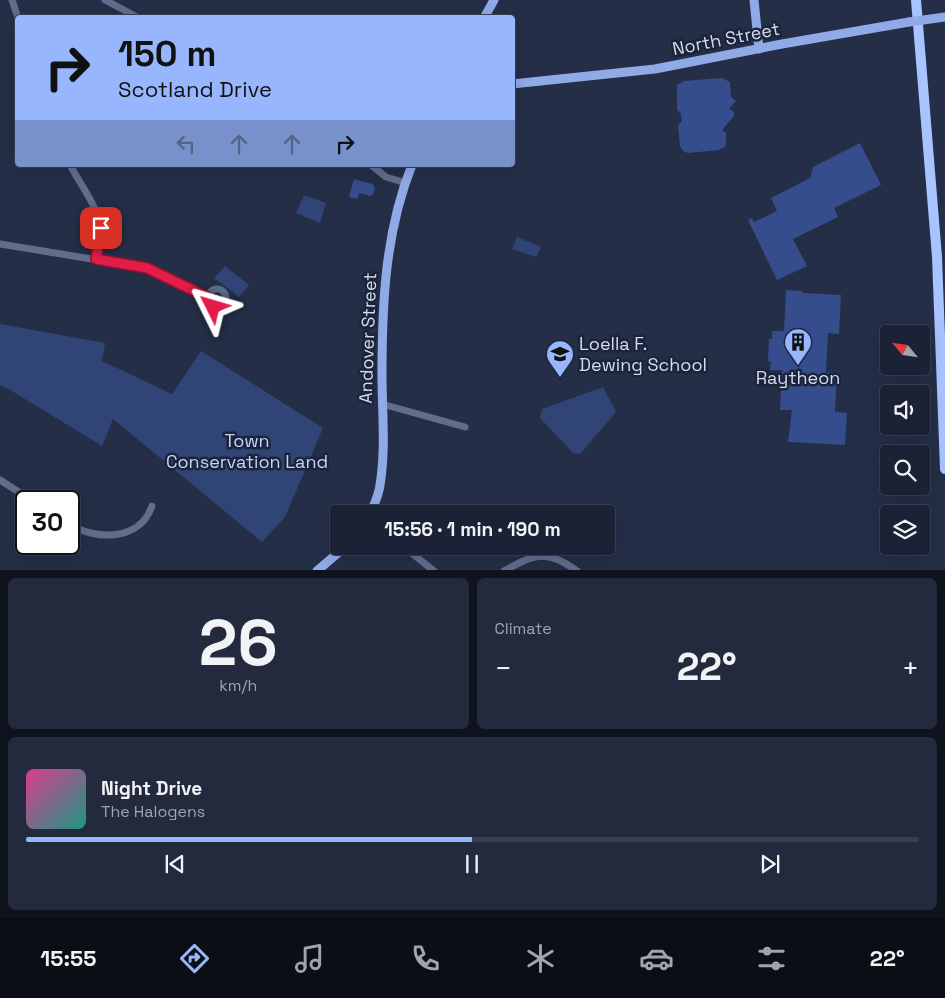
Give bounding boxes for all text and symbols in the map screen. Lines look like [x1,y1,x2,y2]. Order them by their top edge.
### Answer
street label: North Street [670,17,782,60]
text: 150 m [118,32,216,76]
icon: right [35,35,100,100]
text: Scotland Drive [118,75,272,103]
icon: left [172,130,200,158]
icon: ahead [225,130,253,158]
icon: ahead [278,130,306,158]
icon: right [331,130,359,158]
pin [80,207,122,249]
icon: arrive [87,214,115,242]
street label: Andover Street [354,272,381,404]
position arrow [186,280,238,332]
north arrow [880,325,930,375]
map controls [880,325,930,555]
building icon: Raytheon [783,327,813,366]
place label: Loella F. Dewing School [579,332,707,376]
school or university icon: Loella F. Dewing School [545,339,575,378]
place label: Raytheon [756,366,840,389]
button: sound [880,385,930,435]
park label: Town Conservation Land [166,429,328,473]
button: search [880,445,930,495]
speed limit sign: 30 [15,490,80,555]
button: layers [880,505,930,555]
text: 15:56 · 1 min · 190 m [384,517,561,542]
text: 26 [199,601,278,684]
text: Climate [495,618,552,639]
text: 22° [677,643,737,691]
text: − [495,650,512,686]
text: + [902,650,919,686]
text: km/h [219,675,257,696]
text: Night Drive [101,776,202,801]
text: The Halogens [101,801,205,822]
icon: previous [161,850,189,878]
icon: pause [458,850,486,878]
icon: next [756,850,784,878]
icon: directions [177,941,212,976]
icon: music [292,941,327,976]
icon: phone [408,941,443,976]
icon: climate [523,941,558,976]
icon: car [639,941,674,976]
icon: filters [754,941,789,976]
text: 15:55 [40,944,96,972]
text: 22° [870,944,905,972]

